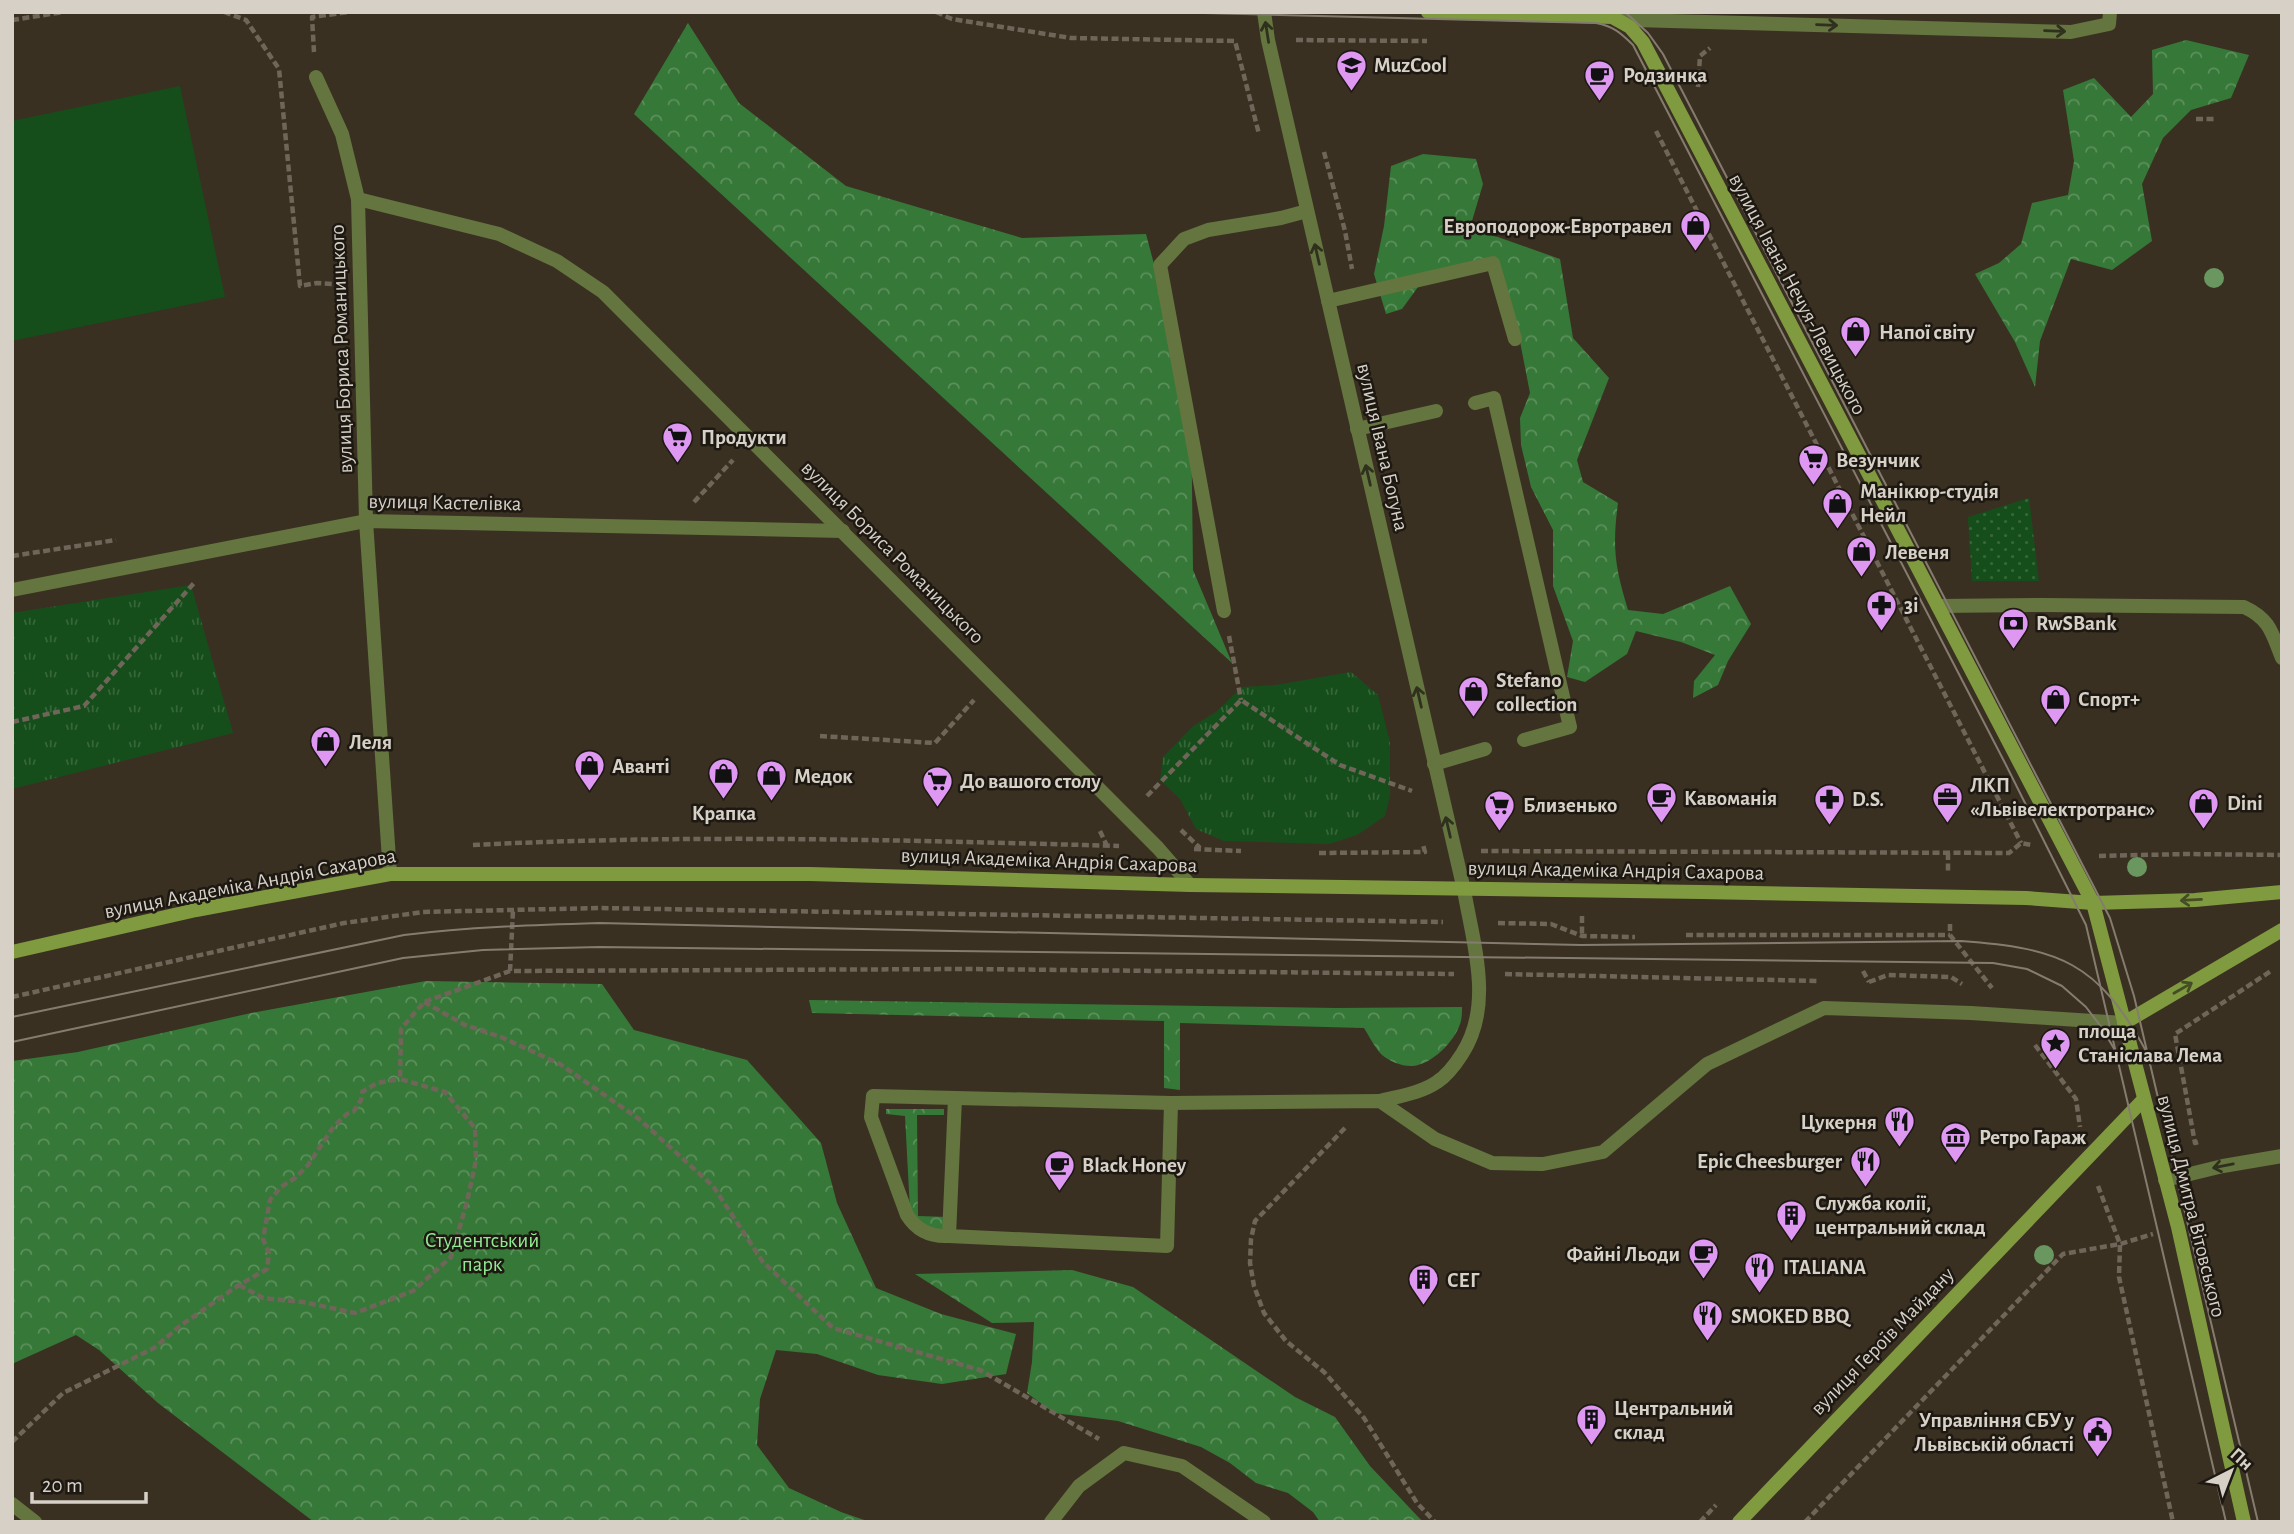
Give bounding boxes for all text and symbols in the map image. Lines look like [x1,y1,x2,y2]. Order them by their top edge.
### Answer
one-way arrow [1816,18,1839,32]
one-way arrow [1260,21,1273,43]
one-way arrow [2043,25,2066,38]
school or university icon: MuzCool [1334,48,1368,92]
place label: MuzCool [1374,55,1447,76]
cafe icon: Родзинка [1583,58,1617,102]
place label: Родзинка [1623,65,1707,86]
street label: вулиця Івана Нечуя-Левицького [1725,170,1870,418]
shop icon: Европодорож-Евротравел [1678,209,1712,253]
place label: Европодорож-Евротравел [1443,216,1672,237]
street label: вулиця Бориса Романицького [327,224,356,474]
one-way arrow [1310,243,1323,265]
shop icon: Напої світу [1839,315,1873,359]
place label: Напої світу [1879,322,1976,343]
street label: вулиця Івана Богуна [1353,361,1412,533]
supermarket icon: Продукти [661,420,695,464]
place label: Продукти [701,427,787,448]
supermarket icon: Везунчик [1796,443,1830,487]
place label: Везунчик [1836,450,1920,471]
street label: вулиця Бориса Романицького [797,457,988,648]
one-way arrow [1361,464,1374,487]
place label: Манікюр-студія Нейл [1860,481,1999,526]
shop icon: Манікюр-студія Нейл [1820,486,1854,530]
street label: вулиця Кастелівка [368,491,522,514]
shop icon: Левеня [1845,535,1879,579]
place label: Левеня [1885,542,1950,563]
pharmacy icon: 3і [1864,588,1898,632]
place label: 3і [1904,595,1919,616]
bank icon: RwSBank [1996,606,2030,650]
place label: RwSBank [2036,613,2117,634]
place label: Stefano collection [1496,670,1577,715]
shop icon: Stefano collection [1456,675,1490,719]
shop icon: Спорт+ [2038,682,2072,726]
one-way arrow [1411,686,1425,709]
place label: Спорт+ [2078,689,2140,710]
shop icon: Леля [309,725,343,769]
place label: Леля [349,732,392,753]
shop icon: Аванті [572,749,606,793]
place label: Аванті [612,756,670,777]
shop icon: Крапка [707,756,741,800]
shop icon: Медок [754,759,788,803]
supermarket icon: До вашого столу [920,764,954,808]
place label: Медок [794,766,853,787]
place label: До вашого столу [960,771,1101,792]
place label: ЛКП «Львівелектротранс» [1970,775,2155,820]
office icon: ЛКП «Львівелектротранс» [1930,780,1964,824]
cafe icon: Кавоманія [1644,781,1678,825]
pharmacy icon: D.S. [1812,782,1846,826]
shop icon: Dini [2187,786,2221,830]
supermarket icon: Близенько [1483,788,1517,832]
place label: Кавоманія [1684,788,1777,809]
place label: D.S. [1852,789,1884,810]
place label: Dini [2227,793,2263,814]
place label: Близенько [1523,795,1617,816]
place label: Крапка [692,803,756,824]
one-way arrow [1441,816,1455,839]
street label: вулиця Академіка Андрія Сахарова [103,845,398,922]
street label: вулиця Академіка Андрія Сахарова [900,845,1198,876]
street label: вулиця Академіка Андрія Сахарова [1468,857,1765,884]
one-way arrow [2179,893,2202,906]
one-way arrow [2172,981,2192,995]
place label: площа Станіслава Лема [2078,1021,2222,1066]
place icon: площа Станіслава Лема [2038,1026,2072,1070]
street label: вулиця Дмитра Вітовського [2154,1093,2229,1319]
restaurant icon: Цукерня [1883,1105,1917,1149]
place label: Цукерня [1801,1112,1877,1133]
museum icon: Ретро Гараж [1939,1120,1973,1164]
place label: Ретро Гараж [1979,1127,2086,1148]
restaurant icon: Epic Cheesburger [1848,1144,1882,1188]
cafe icon: Black Honey [1042,1148,1076,1192]
place label: Epic Cheesburger [1697,1151,1843,1172]
place label: Black Honey [1082,1155,1187,1176]
one-way arrow [2212,1160,2235,1174]
place label: Служба колії, центральний склад [1815,1193,1986,1238]
building icon: Служба колії, центральний склад [1775,1198,1809,1242]
park label: Студентський парк [425,1230,539,1275]
cafe icon: Файні Льоди [1686,1237,1720,1281]
place label: Файні Льоди [1567,1244,1680,1265]
restaurant icon: ITALIANA [1743,1250,1777,1294]
place label: ITALIANA [1783,1257,1867,1278]
building icon: СЕГ [1407,1263,1441,1307]
street label: вулиця Героїв Майдану [1807,1264,1958,1419]
place label: СЕГ [1447,1270,1480,1291]
restaurant icon: SMOKED BBQ [1691,1299,1725,1343]
place label: SMOKED BBQ [1731,1306,1852,1328]
place label: Центральний склад [1614,1398,1734,1443]
building icon: Центральний склад [1574,1403,1608,1447]
place label: Управління СБУ у Львівській області [1914,1410,2074,1455]
public building icon: Управління СБУ у Львівській області [2080,1415,2114,1459]
north arrow [2196,1436,2266,1506]
text: Пн [2226,1445,2256,1474]
scale bar [32,1460,145,1504]
text: 20 m [42,1475,83,1496]

